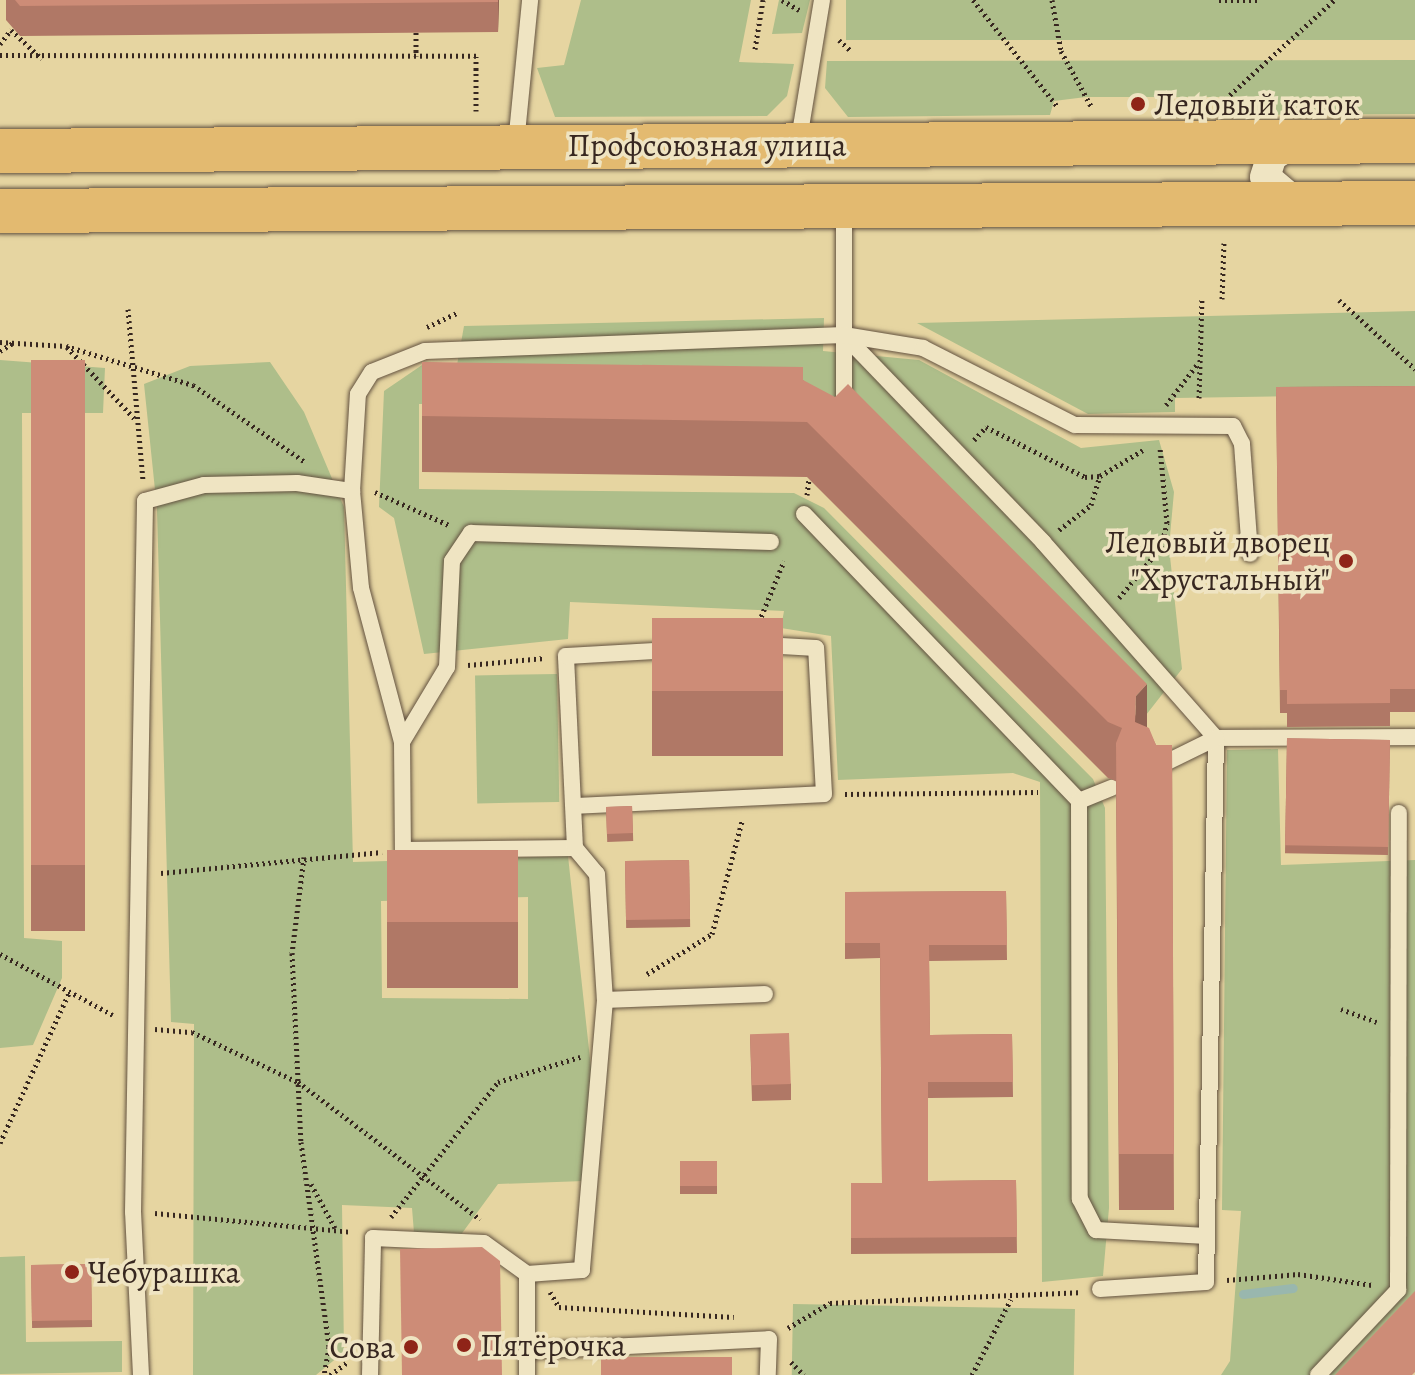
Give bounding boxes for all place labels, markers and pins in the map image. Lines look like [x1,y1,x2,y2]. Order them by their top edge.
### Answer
place label: Ледовый каток [1154,85,1360,123]
marker: Ледовый каток [1129,95,1147,113]
place label: Ледовый дворец "Хрустальный" [1105,524,1330,599]
marker: Ледовый дворец "Хрустальный" [1337,552,1355,570]
place label: Чебурашка [88,1253,240,1291]
marker: Чебурашка [63,1263,81,1281]
place label: Пятёрочка [480,1326,626,1364]
place label: Сова [329,1328,395,1366]
marker: Пятёрочка [455,1336,473,1354]
marker: Сова [402,1338,420,1356]

